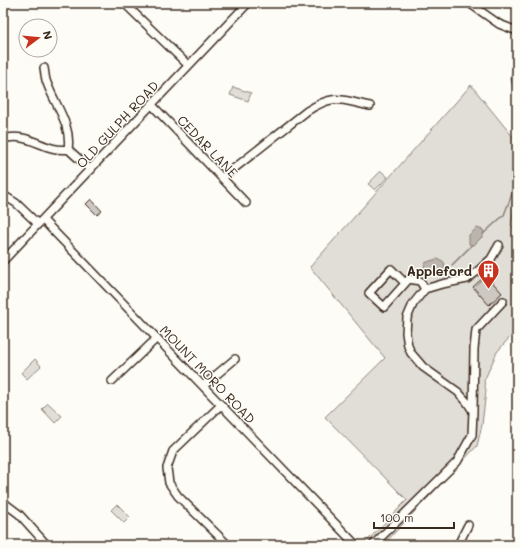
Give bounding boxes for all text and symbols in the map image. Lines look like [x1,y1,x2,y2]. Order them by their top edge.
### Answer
north arrow [18,18,58,58]
text: N [40,29,56,41]
street label: OLD GULPH ROAD [72,77,162,171]
street label: CEDAR LANE [174,111,242,181]
building icon: Appleford [475,257,501,290]
place label: Appleford [407,262,472,279]
street label: MOUNT MORO ROAD [157,321,259,427]
scale bar [374,504,454,530]
text: 100 m [380,509,414,525]

